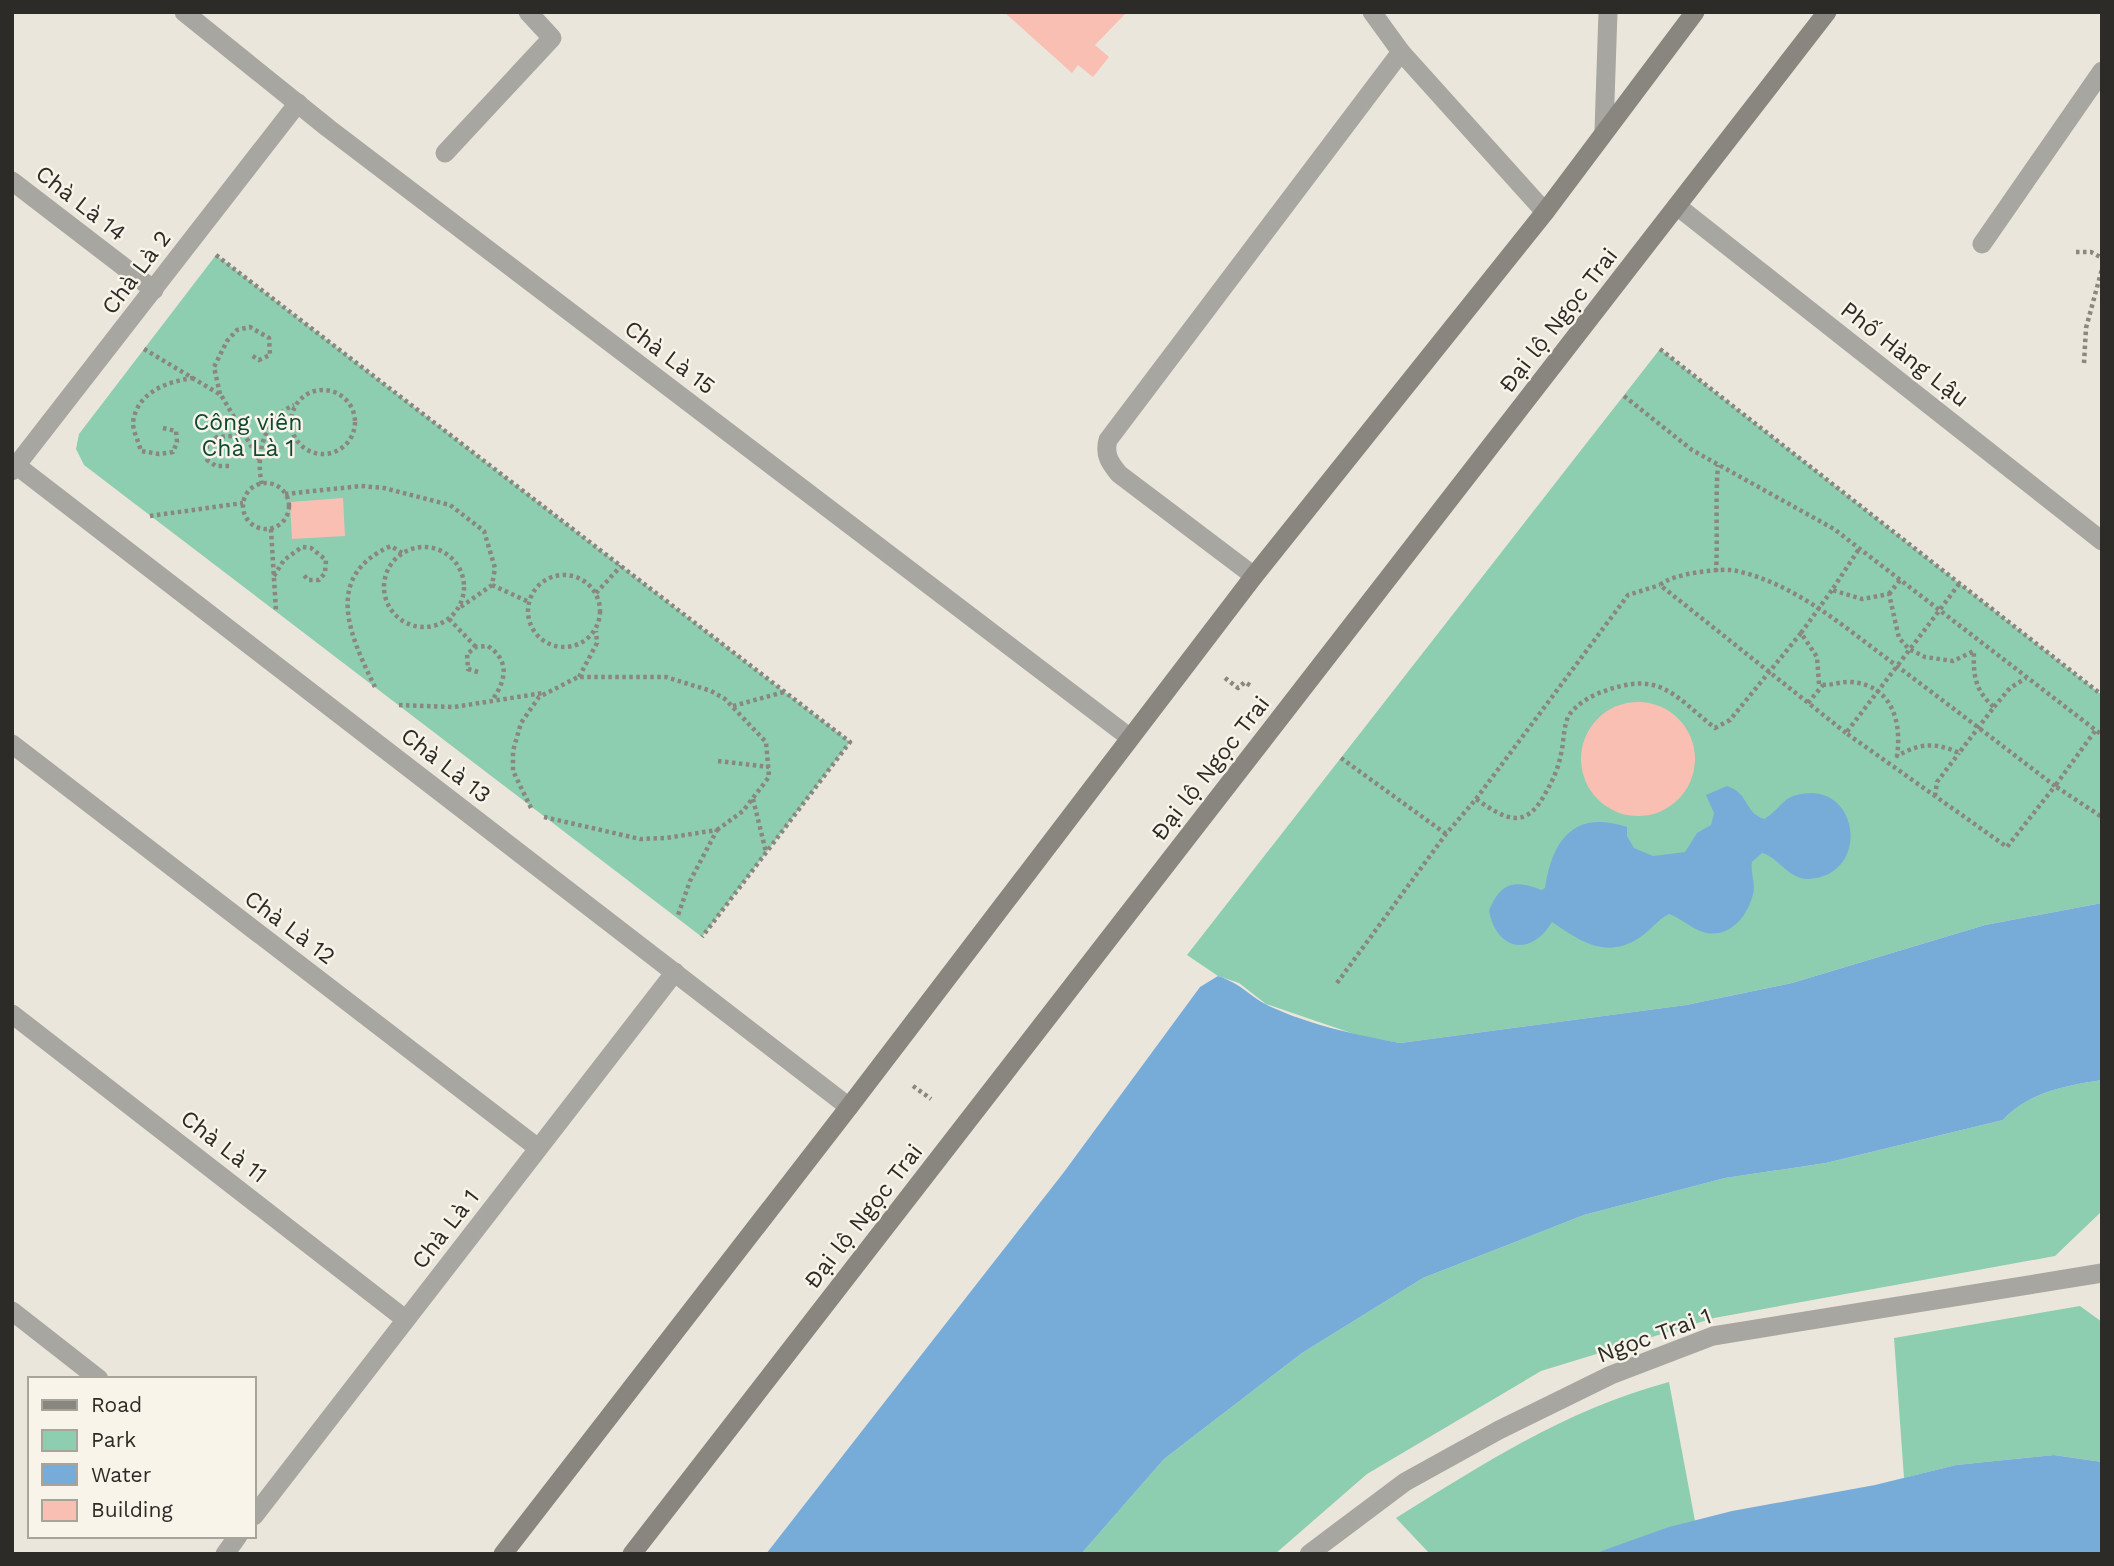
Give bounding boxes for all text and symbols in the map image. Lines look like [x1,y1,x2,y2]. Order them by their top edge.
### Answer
street label: Chà Là 14 [30,160,131,247]
street label: Chà Là 2 [96,225,177,319]
street label: Đại lộ Ngọc Trai [1494,243,1623,398]
street label: Phố Hàng Lậu [1835,296,1974,413]
street label: Chà Là 15 [619,315,720,400]
park label: Công viên Chà Là 1 [194,409,302,462]
street label: Đại lộ Ngọc Trai [1146,691,1275,846]
street label: Chà Là 13 [395,722,496,809]
street label: Chà Là 12 [239,885,340,970]
street label: Chà Là 11 [175,1104,272,1188]
street label: Đại lộ Ngọc Trai [799,1139,928,1294]
street label: Chà Là 1 [406,1184,485,1274]
street label: Ngọc Trai 1 [1593,1302,1715,1369]
legend [28,1377,256,1538]
text: Road [91,1392,142,1417]
text: Park [91,1427,136,1452]
text: Water [91,1462,152,1487]
text: Building [91,1497,173,1522]

